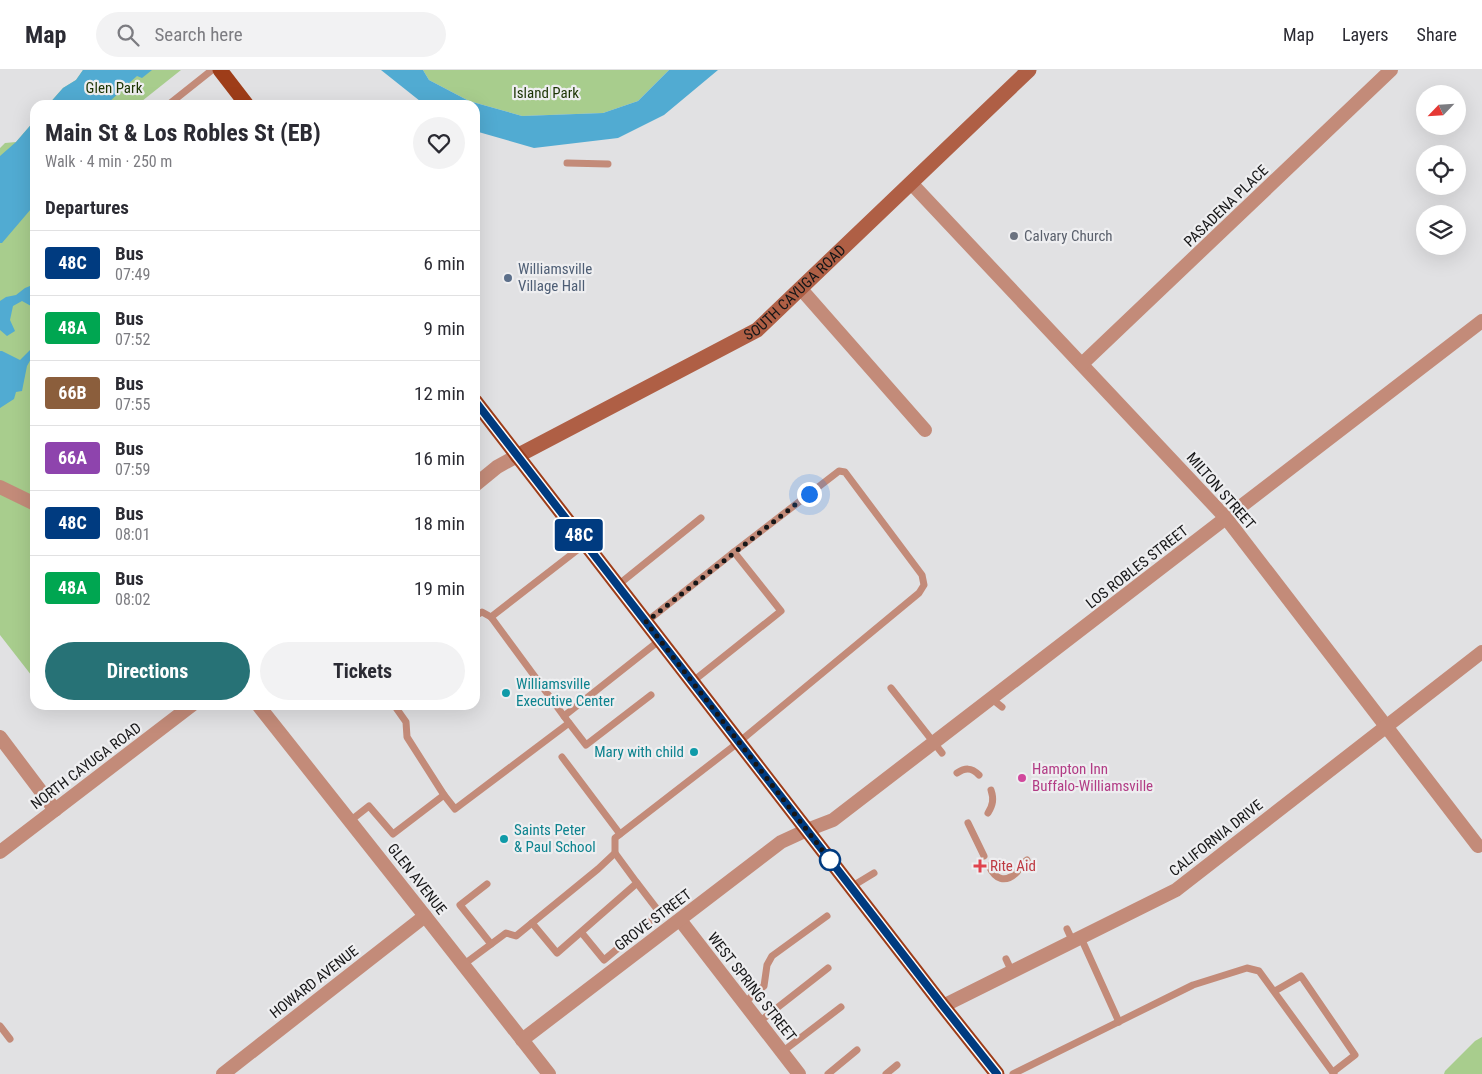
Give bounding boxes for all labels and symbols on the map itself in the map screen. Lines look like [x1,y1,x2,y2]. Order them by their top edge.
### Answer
park label: Glen Park [86,79,143,97]
park label: Island Park [513,84,579,102]
north arrow [1416,85,1466,135]
street label: PASADENA PLACE [1180,161,1272,251]
place label: Calvary Church [1024,227,1113,245]
marker: Calvary Church [1008,230,1020,242]
street label: SOUTH CAYUGA ROAD [741,241,850,344]
place label: Williamsville Village Hall [518,260,592,295]
marker: Williamsville Village Hall [502,272,514,284]
street label: MILTON STREET [1183,449,1259,533]
your location [797,482,822,507]
line badge: 48C [550,519,608,551]
street label: LOS ROBLES STREET [1082,522,1192,612]
place label: Williamsville Executive Center [516,675,615,710]
marker: Williamsville Executive Center [500,687,512,699]
street label: NORTH CAYUGA ROAD [27,719,145,813]
place label: Mary with child [594,743,684,761]
marker: Mary with child [688,746,700,758]
place label: Hampton Inn Buffalo-Williamsville [1032,760,1153,795]
marker: Hampton Inn Buffalo-Williamsville [1016,772,1028,784]
street label: CALIFORNIA DRIVE [1166,796,1266,880]
place label: Saints Peter & Paul School [514,821,596,856]
marker: Saints Peter & Paul School [498,833,510,845]
street label: GLEN AVENUE [384,840,450,918]
unlabelled marker [819,849,841,871]
place label: Rite Aid [990,857,1036,875]
marker: Rite Aid [974,860,986,872]
street label: GROVE STREET [611,885,695,955]
street label: WEST SPRING STREET [704,929,800,1045]
street label: HOWARD AVENUE [266,942,362,1022]

